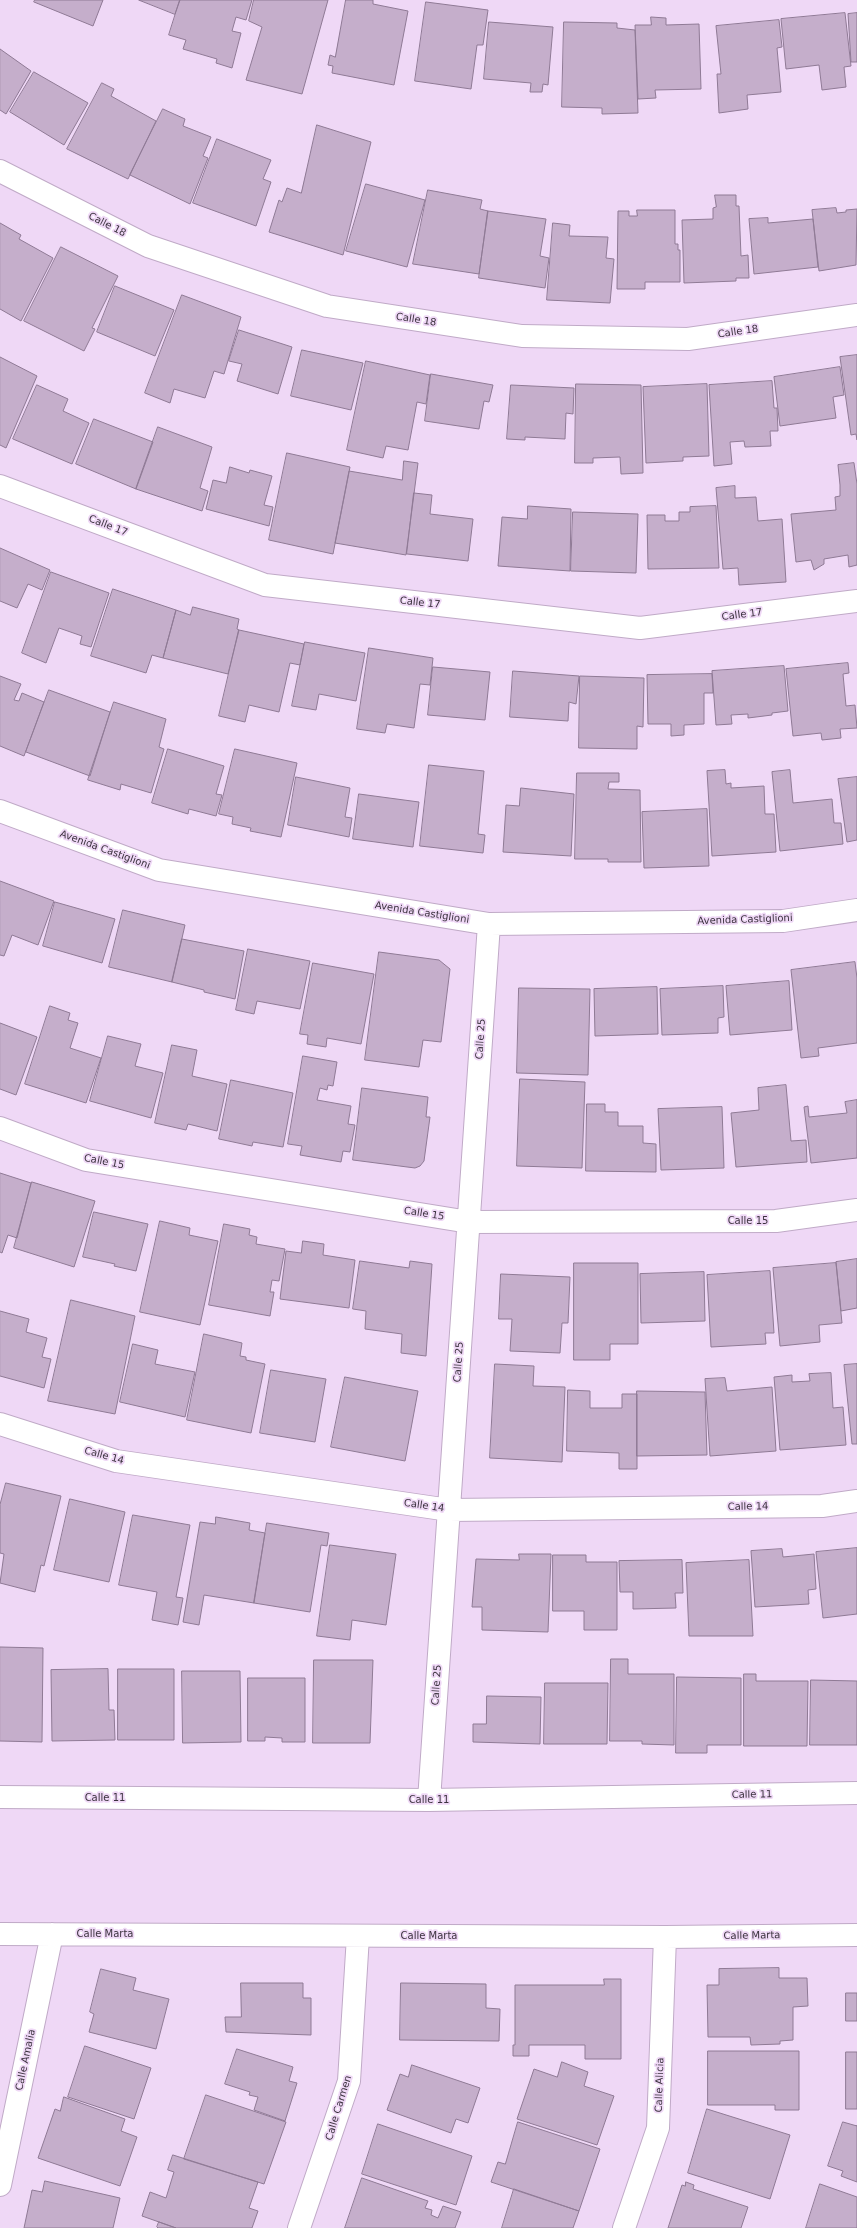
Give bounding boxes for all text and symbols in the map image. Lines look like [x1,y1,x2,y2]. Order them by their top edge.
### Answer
street label: Calle 18 [86,210,128,240]
street label: Calle 18 [395,311,437,329]
street label: Calle 18 [717,323,759,341]
street label: Calle 17 [87,513,129,539]
street label: Calle 17 [399,595,441,611]
street label: Calle 17 [721,607,763,623]
street label: Avenida Castiglioni [58,828,152,872]
street label: Avenida Castiglioni [374,900,470,926]
street label: Avenida Castiglioni [697,912,793,928]
street label: Calle 25 [474,1018,488,1060]
street label: Calle 15 [83,1152,125,1172]
street label: Calle 15 [403,1205,445,1223]
street label: Calle 15 [728,1215,768,1227]
street label: Calle 25 [452,1341,466,1383]
street label: Calle 14 [83,1445,125,1467]
street label: Calle 14 [403,1497,445,1515]
street label: Calle 14 [728,1501,768,1513]
street label: Calle 25 [430,1664,444,1706]
street label: Calle 11 [732,1789,772,1801]
street label: Calle 11 [85,1792,125,1804]
street label: Calle 11 [409,1794,449,1806]
street label: Calle Marta [77,1928,133,1940]
street label: Calle Marta [401,1930,457,1942]
street label: Calle Marta [723,1930,781,1942]
street label: Calle Amalia [14,2028,38,2092]
street label: Calle Alicia [653,2057,667,2113]
street label: Calle Carmen [323,2074,355,2142]

